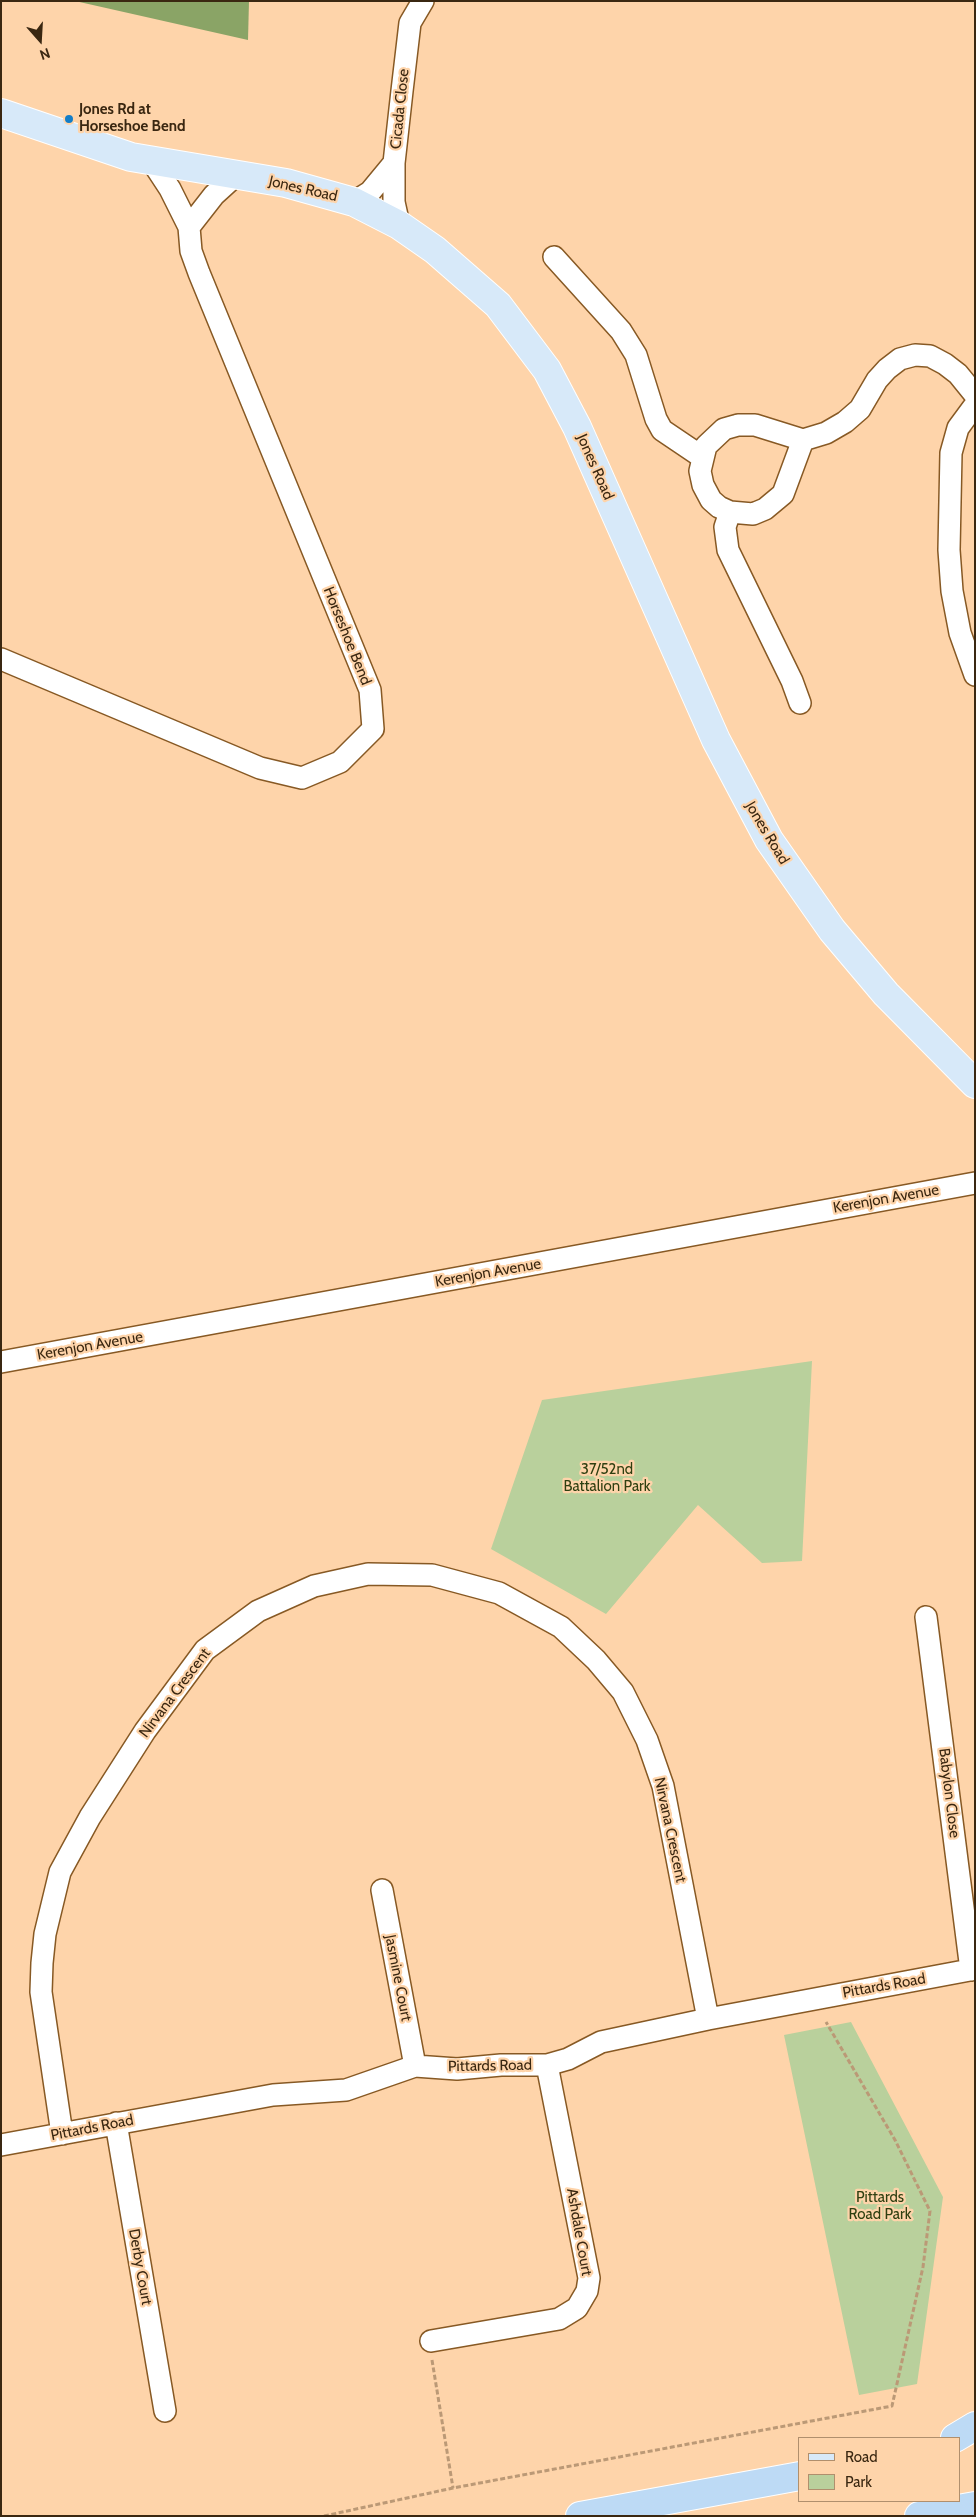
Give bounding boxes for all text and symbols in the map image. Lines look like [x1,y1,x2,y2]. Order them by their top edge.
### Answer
north arrow [15,15,65,65]
text: N [37,44,52,64]
street label: Cicada Close [387,68,413,150]
place label: Jones Rd at Horseshoe Bend [79,101,186,136]
marker: Jones Rd at Horseshoe Bend [63,113,75,125]
street label: Jones Road [267,172,339,206]
street label: Jones Road [573,431,617,503]
street label: Horseshoe Bend [319,584,375,688]
street label: Jones Road [741,798,793,868]
street label: Kerenjon Avenue [832,1181,940,1217]
street label: Kerenjon Avenue [434,1255,542,1291]
street label: Kerenjon Avenue [36,1328,144,1364]
park label: 37/52nd Battalion Park [563,1461,651,1496]
street label: Nirvana Crescent [136,1645,214,1741]
street label: Babylon Close [935,1747,963,1839]
street label: Nirvana Crescent [650,1776,690,1884]
street label: Jasmine Court [381,1933,415,2023]
street label: Pittards Road [841,1970,927,2002]
street label: Pittards Road [448,2056,532,2076]
street label: Pittards Road [49,2111,135,2145]
street label: Ashdale Court [562,2187,596,2277]
park label: Pittards Road Park [849,2189,911,2224]
street label: Derby Court [124,2227,156,2307]
legend [798,2437,961,2502]
text: Road [845,2448,878,2466]
text: Park [845,2473,872,2491]

